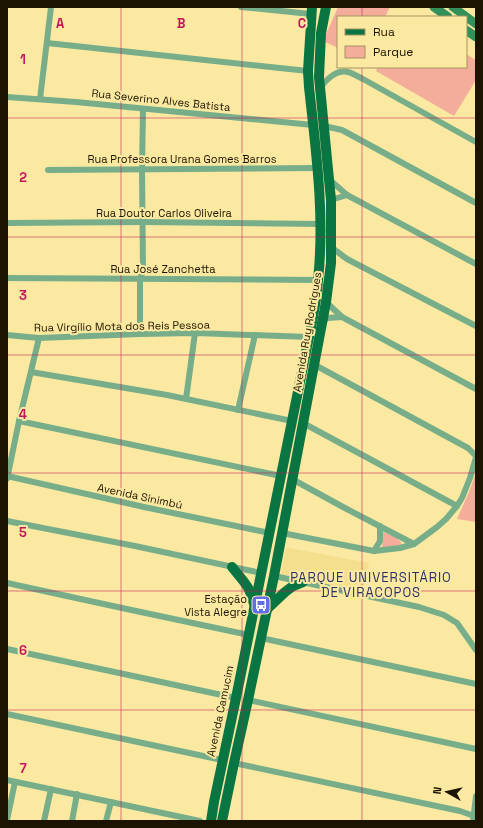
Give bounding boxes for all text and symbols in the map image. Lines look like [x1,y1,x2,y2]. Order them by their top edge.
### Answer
text: A [56,15,65,32]
text: B [177,15,186,32]
text: C [298,15,306,32]
legend [337,16,467,68]
text: Rua [373,24,395,40]
text: Parque [373,44,413,60]
text: 1 [20,51,26,68]
street label: Rua Severino Alves Batista [91,86,232,114]
street label: Rua Professora Urana Gomes Barros [87,152,277,166]
text: 2 [19,169,27,186]
street label: Rua Doutor Carlos Oliveira [96,206,233,220]
street label: Rua José Zanchetta [110,262,216,276]
street label: Avenida Ruy Rodrigues [290,271,324,393]
text: 3 [19,287,27,304]
street label: Rua Virgílio Mota dos Reis Pessoa [34,317,211,335]
text: 4 [19,406,27,423]
street label: Avenida Sinimbú [96,480,184,512]
text: 5 [19,524,27,541]
district label: PARQUE UNIVERSITÁRIO DE VIRACOPOS [290,569,452,601]
place label: Estação Vista Alegre [184,592,247,619]
bus stop icon: Estação Vista Alegre [250,594,272,616]
text: 6 [19,642,27,659]
street label: Avenida Camucim [203,664,237,758]
text: 7 [19,760,27,777]
north arrow [427,772,467,812]
text: N [430,786,445,795]

